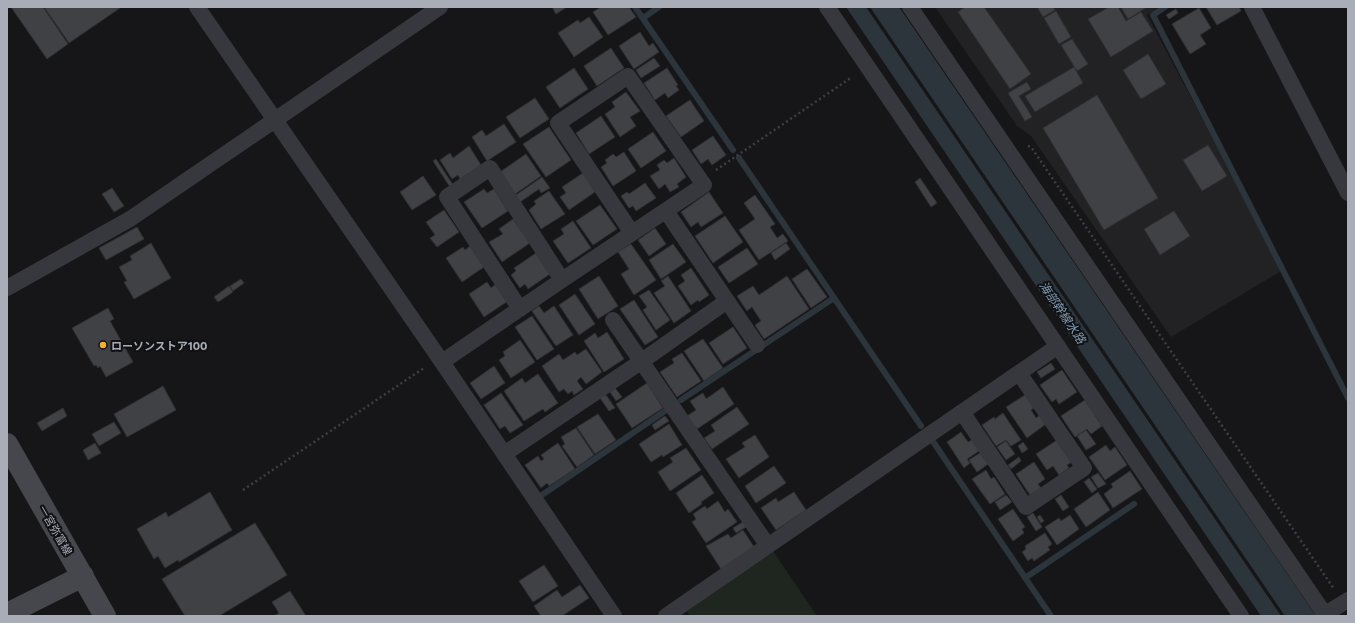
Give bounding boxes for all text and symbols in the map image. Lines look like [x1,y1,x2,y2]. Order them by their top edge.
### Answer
water label: 海部幹線水路 [1037,278,1089,347]
place label: ローソンストア100 [111,339,207,352]
marker: ローソンストア100 [98,340,108,350]
street label: 一宮弥富線 [37,503,75,557]

